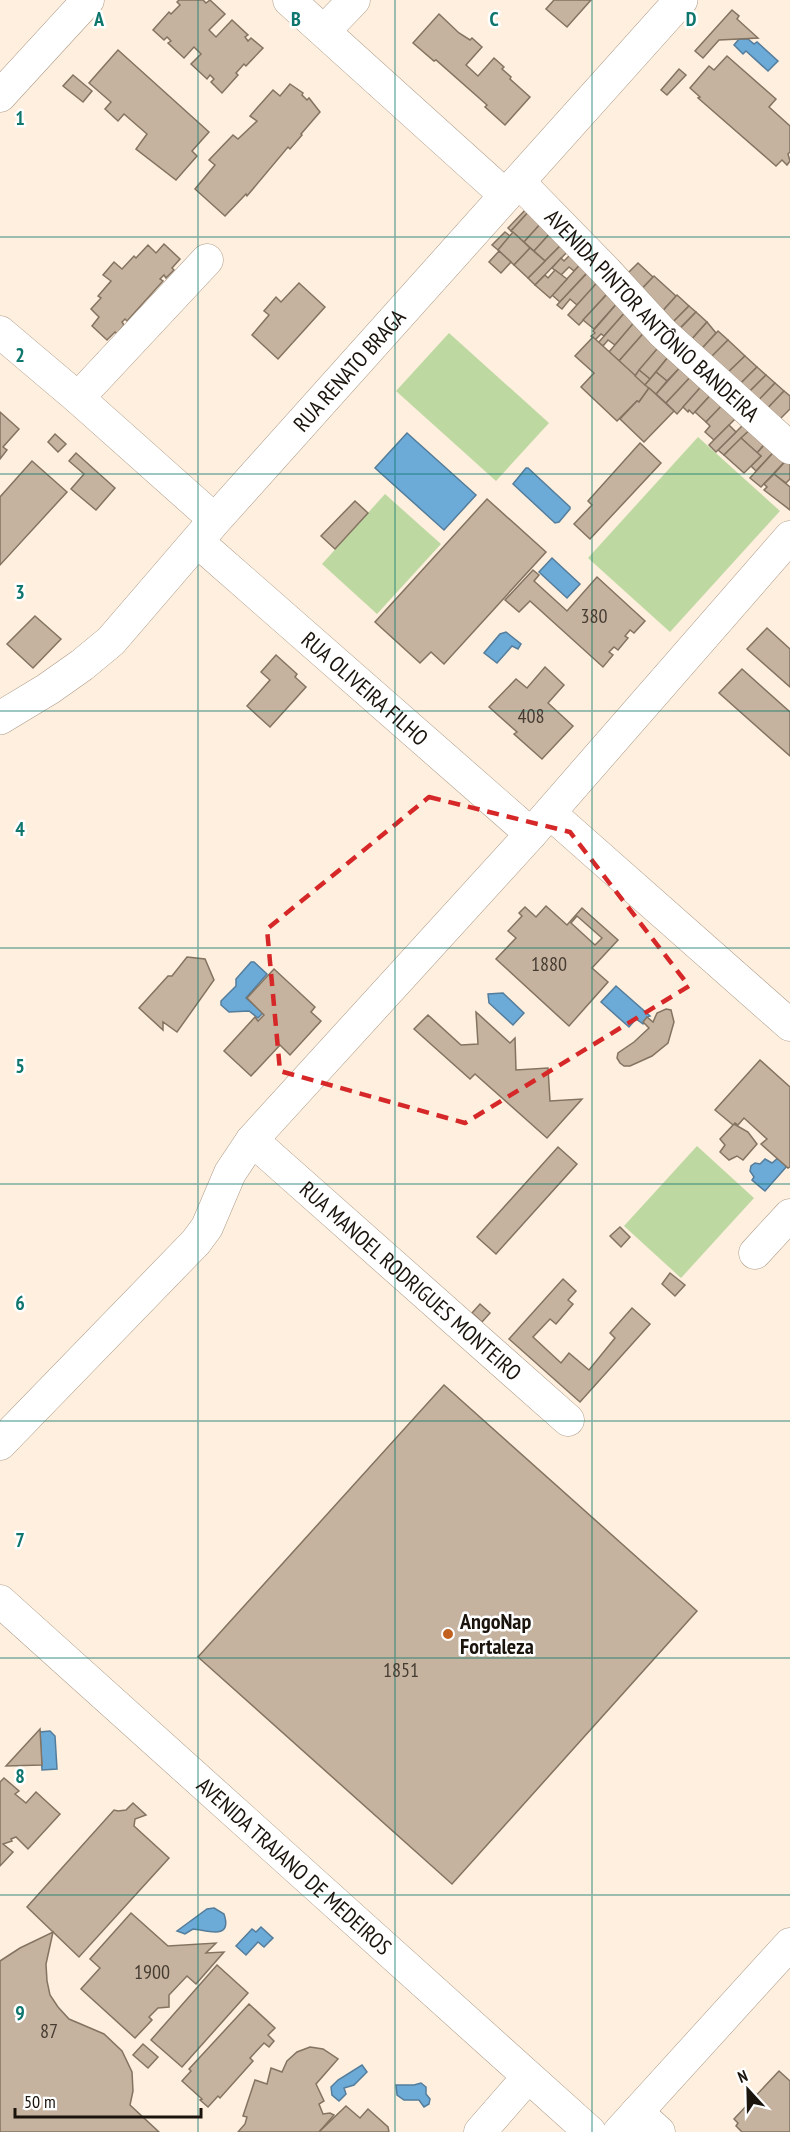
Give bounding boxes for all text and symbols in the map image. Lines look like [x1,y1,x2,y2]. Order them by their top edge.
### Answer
text: A [93,6,105,32]
text: B [291,6,301,32]
text: C [489,6,499,32]
text: D [686,6,697,32]
text: 1 [15,105,25,131]
street label: AVENIDA PINTOR ANTÔNIO BANDEIRA [539,203,766,428]
street label: RUA RENATO BRAGA [287,303,412,437]
text: 2 [15,342,25,368]
text: 3 [15,579,25,605]
house number: 380 [581,603,608,629]
street label: RUA OLIVEIRA FILHO [296,625,434,751]
house number: 408 [518,703,545,729]
text: 4 [15,816,25,842]
house number: 1880 [531,951,567,977]
text: 5 [15,1053,25,1079]
street label: RUA MANOEL RODRIGUES MONTEIRO [294,1175,527,1386]
text: 6 [15,1290,25,1316]
text: 7 [15,1527,25,1553]
place label: AngoNap Fortaleza [459,1607,534,1660]
marker: AngoNap Fortaleza [441,1627,455,1641]
house number: 1851 [383,1657,419,1683]
text: 8 [15,1763,25,1789]
street label: AVENIDA TRAJANO DE MEDEIROS [191,1771,398,1961]
house number: 1900 [134,1959,170,1985]
text: 9 [15,2000,25,2026]
house number: 87 [40,2018,58,2044]
north arrow [718,2060,778,2120]
text: N [735,2065,750,2087]
scale bar [15,2081,201,2119]
text: 50 m [24,2090,56,2113]

